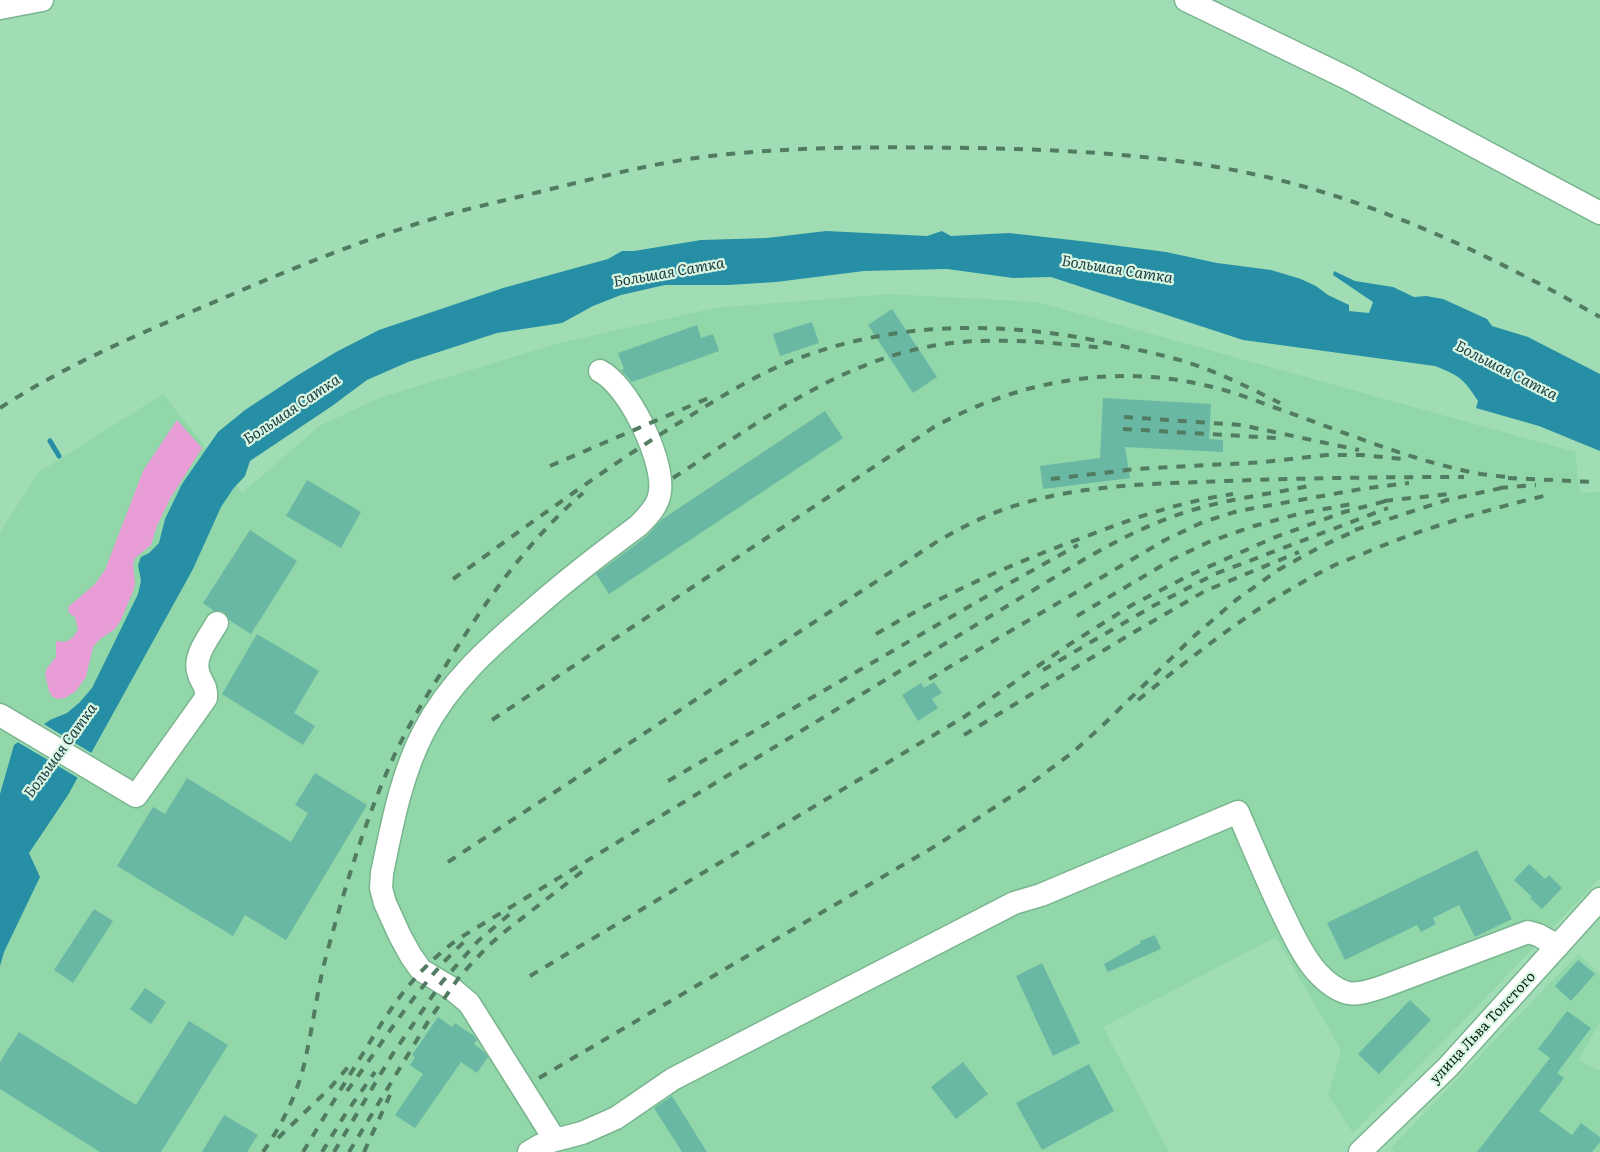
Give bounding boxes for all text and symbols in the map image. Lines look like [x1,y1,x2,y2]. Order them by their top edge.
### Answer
water label: Большая Сатка [1060,252,1174,288]
water label: Большая Сатка [612,254,726,292]
water label: Большая Сатка [1452,337,1560,405]
water label: Большая Сатка [240,371,344,449]
water label: Большая Сатка [21,700,101,802]
street label: улица Льва Толстого [1427,969,1539,1087]

